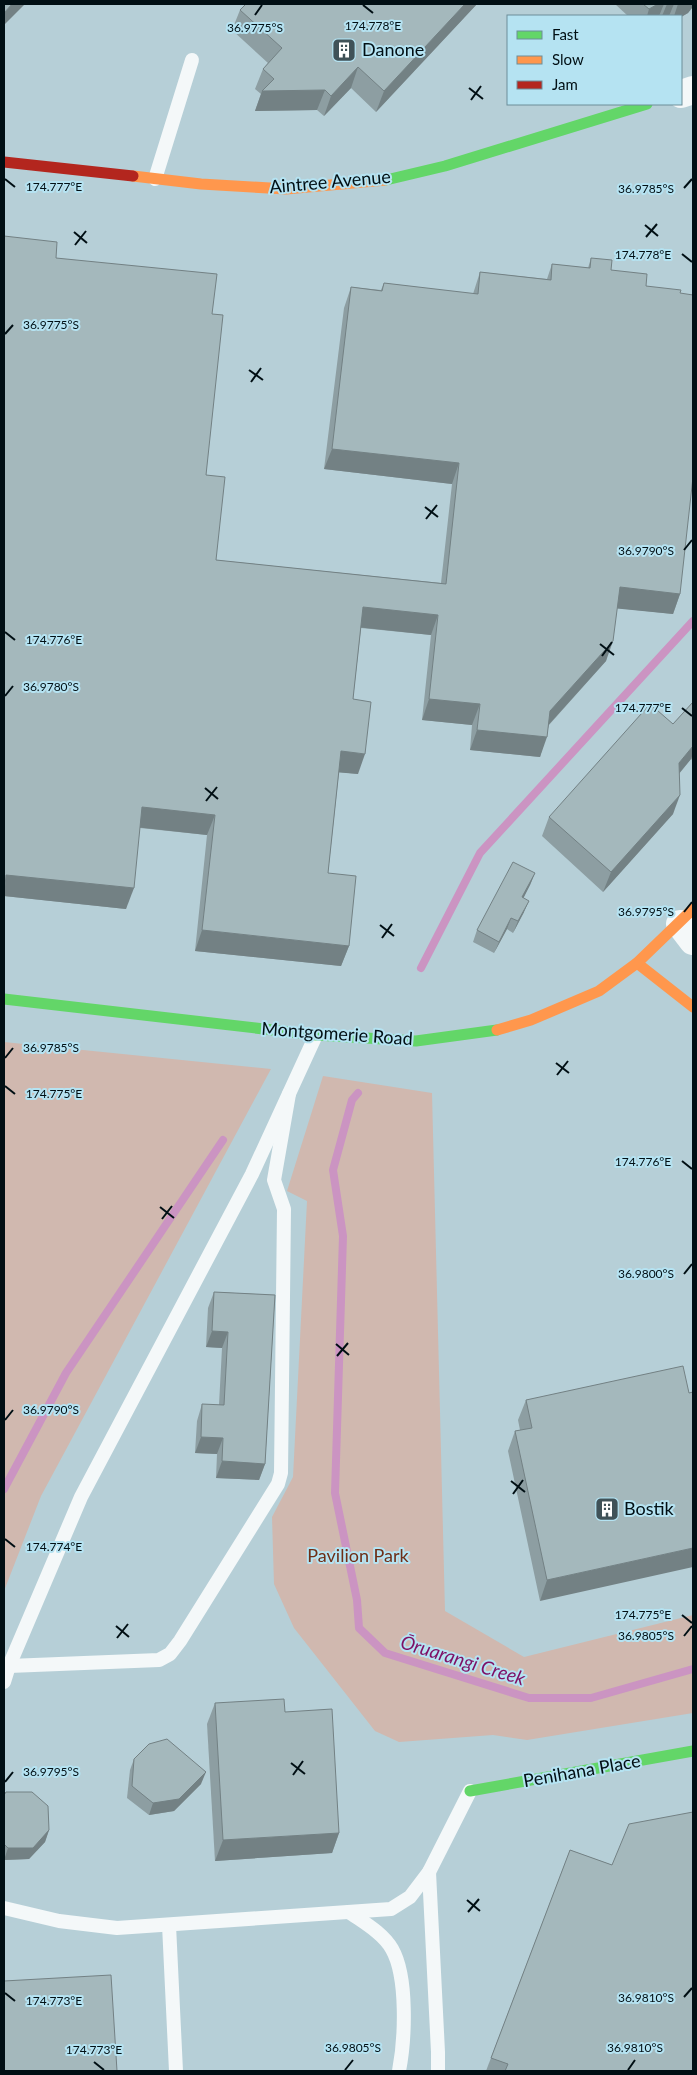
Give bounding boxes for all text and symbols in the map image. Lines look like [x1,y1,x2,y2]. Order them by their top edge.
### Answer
legend [507,15,682,105]
text: 174.778°E [345,18,401,33]
text: 36.9775°S [227,20,283,35]
text: Fast [552,25,579,43]
building icon: Danone [331,37,357,63]
place label: Danone [362,38,424,60]
text: Slow [552,50,584,68]
text: Jam [552,75,578,93]
street label: Aintree Avenue [268,165,391,197]
text: 174.777°E [26,179,82,194]
text: 36.9785°S [618,181,674,196]
text: 174.778°E [615,247,671,262]
text: 36.9775°S [23,317,79,332]
text: 36.9790°S [618,543,674,558]
text: 174.776°E [26,632,82,647]
text: 36.9780°S [23,679,79,694]
text: 174.777°E [615,700,671,715]
text: 36.9795°S [618,904,674,919]
street label: Montgomerie Road [261,1017,413,1049]
text: 36.9785°S [23,1040,79,1055]
text: 174.775°E [26,1086,82,1101]
text: 174.776°E [615,1154,671,1169]
text: 36.9800°S [618,1266,674,1281]
text: 36.9790°S [23,1402,79,1417]
building icon: Bostik [594,1496,620,1522]
place label: Bostik [624,1497,675,1519]
text: 174.774°E [26,1539,82,1554]
park label: Pavilion Park [307,1544,410,1566]
text: 174.775°E [615,1607,671,1622]
text: 36.9805°S [618,1628,674,1643]
water label: Ōruarangi Creek [398,1630,529,1690]
street label: Penihana Place [521,1749,642,1791]
text: 36.9795°S [23,1764,79,1779]
text: 36.9810°S [618,1990,674,2005]
text: 174.773°E [26,1993,82,2008]
text: 36.9805°S [325,2040,381,2055]
text: 36.9810°S [607,2040,663,2055]
text: 174.773°E [66,2042,122,2057]

